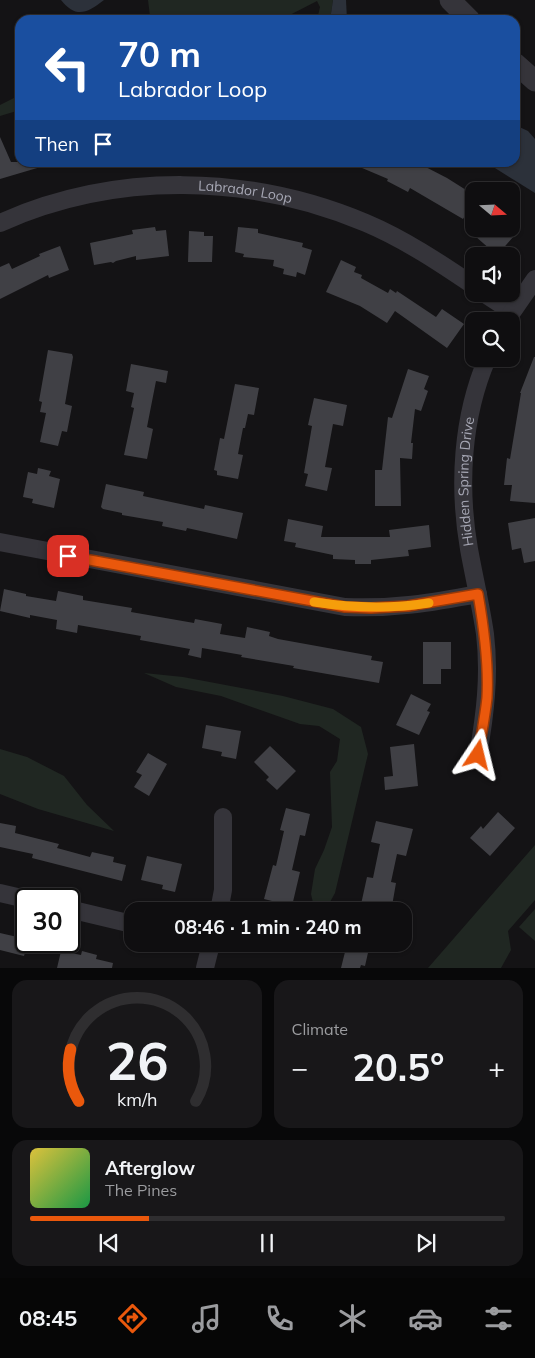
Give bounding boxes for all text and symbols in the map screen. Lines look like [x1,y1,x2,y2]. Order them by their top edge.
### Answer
text: 70 m [118,32,201,76]
icon: left [35,35,100,100]
text: Labrador Loop [118,75,267,103]
icon: arrive [89,130,117,158]
text: Then [35,132,79,156]
street label: Labrador Loop [198,176,294,207]
north arrow [465,182,520,238]
map controls [465,182,520,367]
button: sound [465,247,520,302]
button: search [465,312,520,367]
street label: Hidden Spring Drive [454,415,478,548]
pin [47,535,89,577]
icon: arrive [54,542,82,570]
position arrow [451,728,503,780]
speed limit sign: 30 [15,888,80,953]
text: 08:46 · 1 min · 240 m [174,915,362,939]
text: Climate [292,1019,348,1039]
text: 26 [106,1028,168,1093]
text: 20.5° [352,1043,444,1091]
text: − [292,1050,308,1085]
text: + [488,1050,505,1085]
text: km/h [117,1088,157,1110]
text: Afterglow [105,1156,195,1180]
text: The Pines [105,1180,177,1200]
icon: previous [95,1229,123,1257]
icon: pause [253,1229,281,1257]
icon: next [412,1229,440,1257]
icon: directions [115,1301,150,1336]
icon: music [189,1301,224,1336]
icon: phone [262,1301,297,1336]
icon: climate [335,1301,370,1336]
icon: car [408,1301,443,1336]
icon: filters [481,1301,516,1336]
text: 08:45 [19,1304,77,1332]

